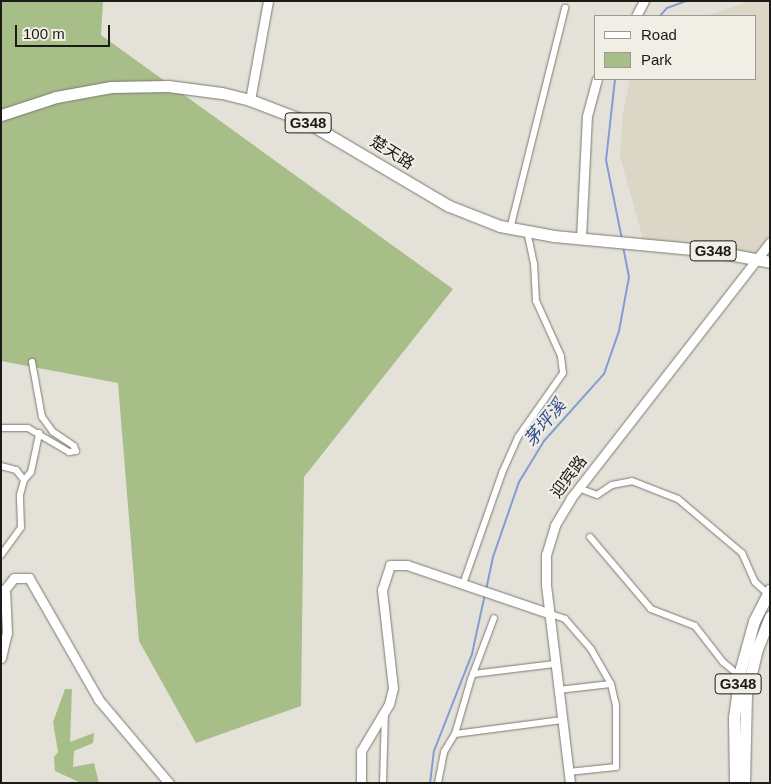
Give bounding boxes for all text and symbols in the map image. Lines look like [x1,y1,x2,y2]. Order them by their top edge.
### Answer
scale bar [18,15,112,47]
legend [594,15,756,80]
text: 100 m [23,25,65,42]
text: Road [641,26,677,43]
text: Park [641,51,672,68]
road number: G348 [284,110,332,136]
street label: 楚天路 [367,132,417,174]
road number: G348 [689,238,737,264]
water label: 茅坪溪 [520,395,570,451]
street label: 迎宾路 [547,452,591,502]
road number: G348 [714,672,762,696]

